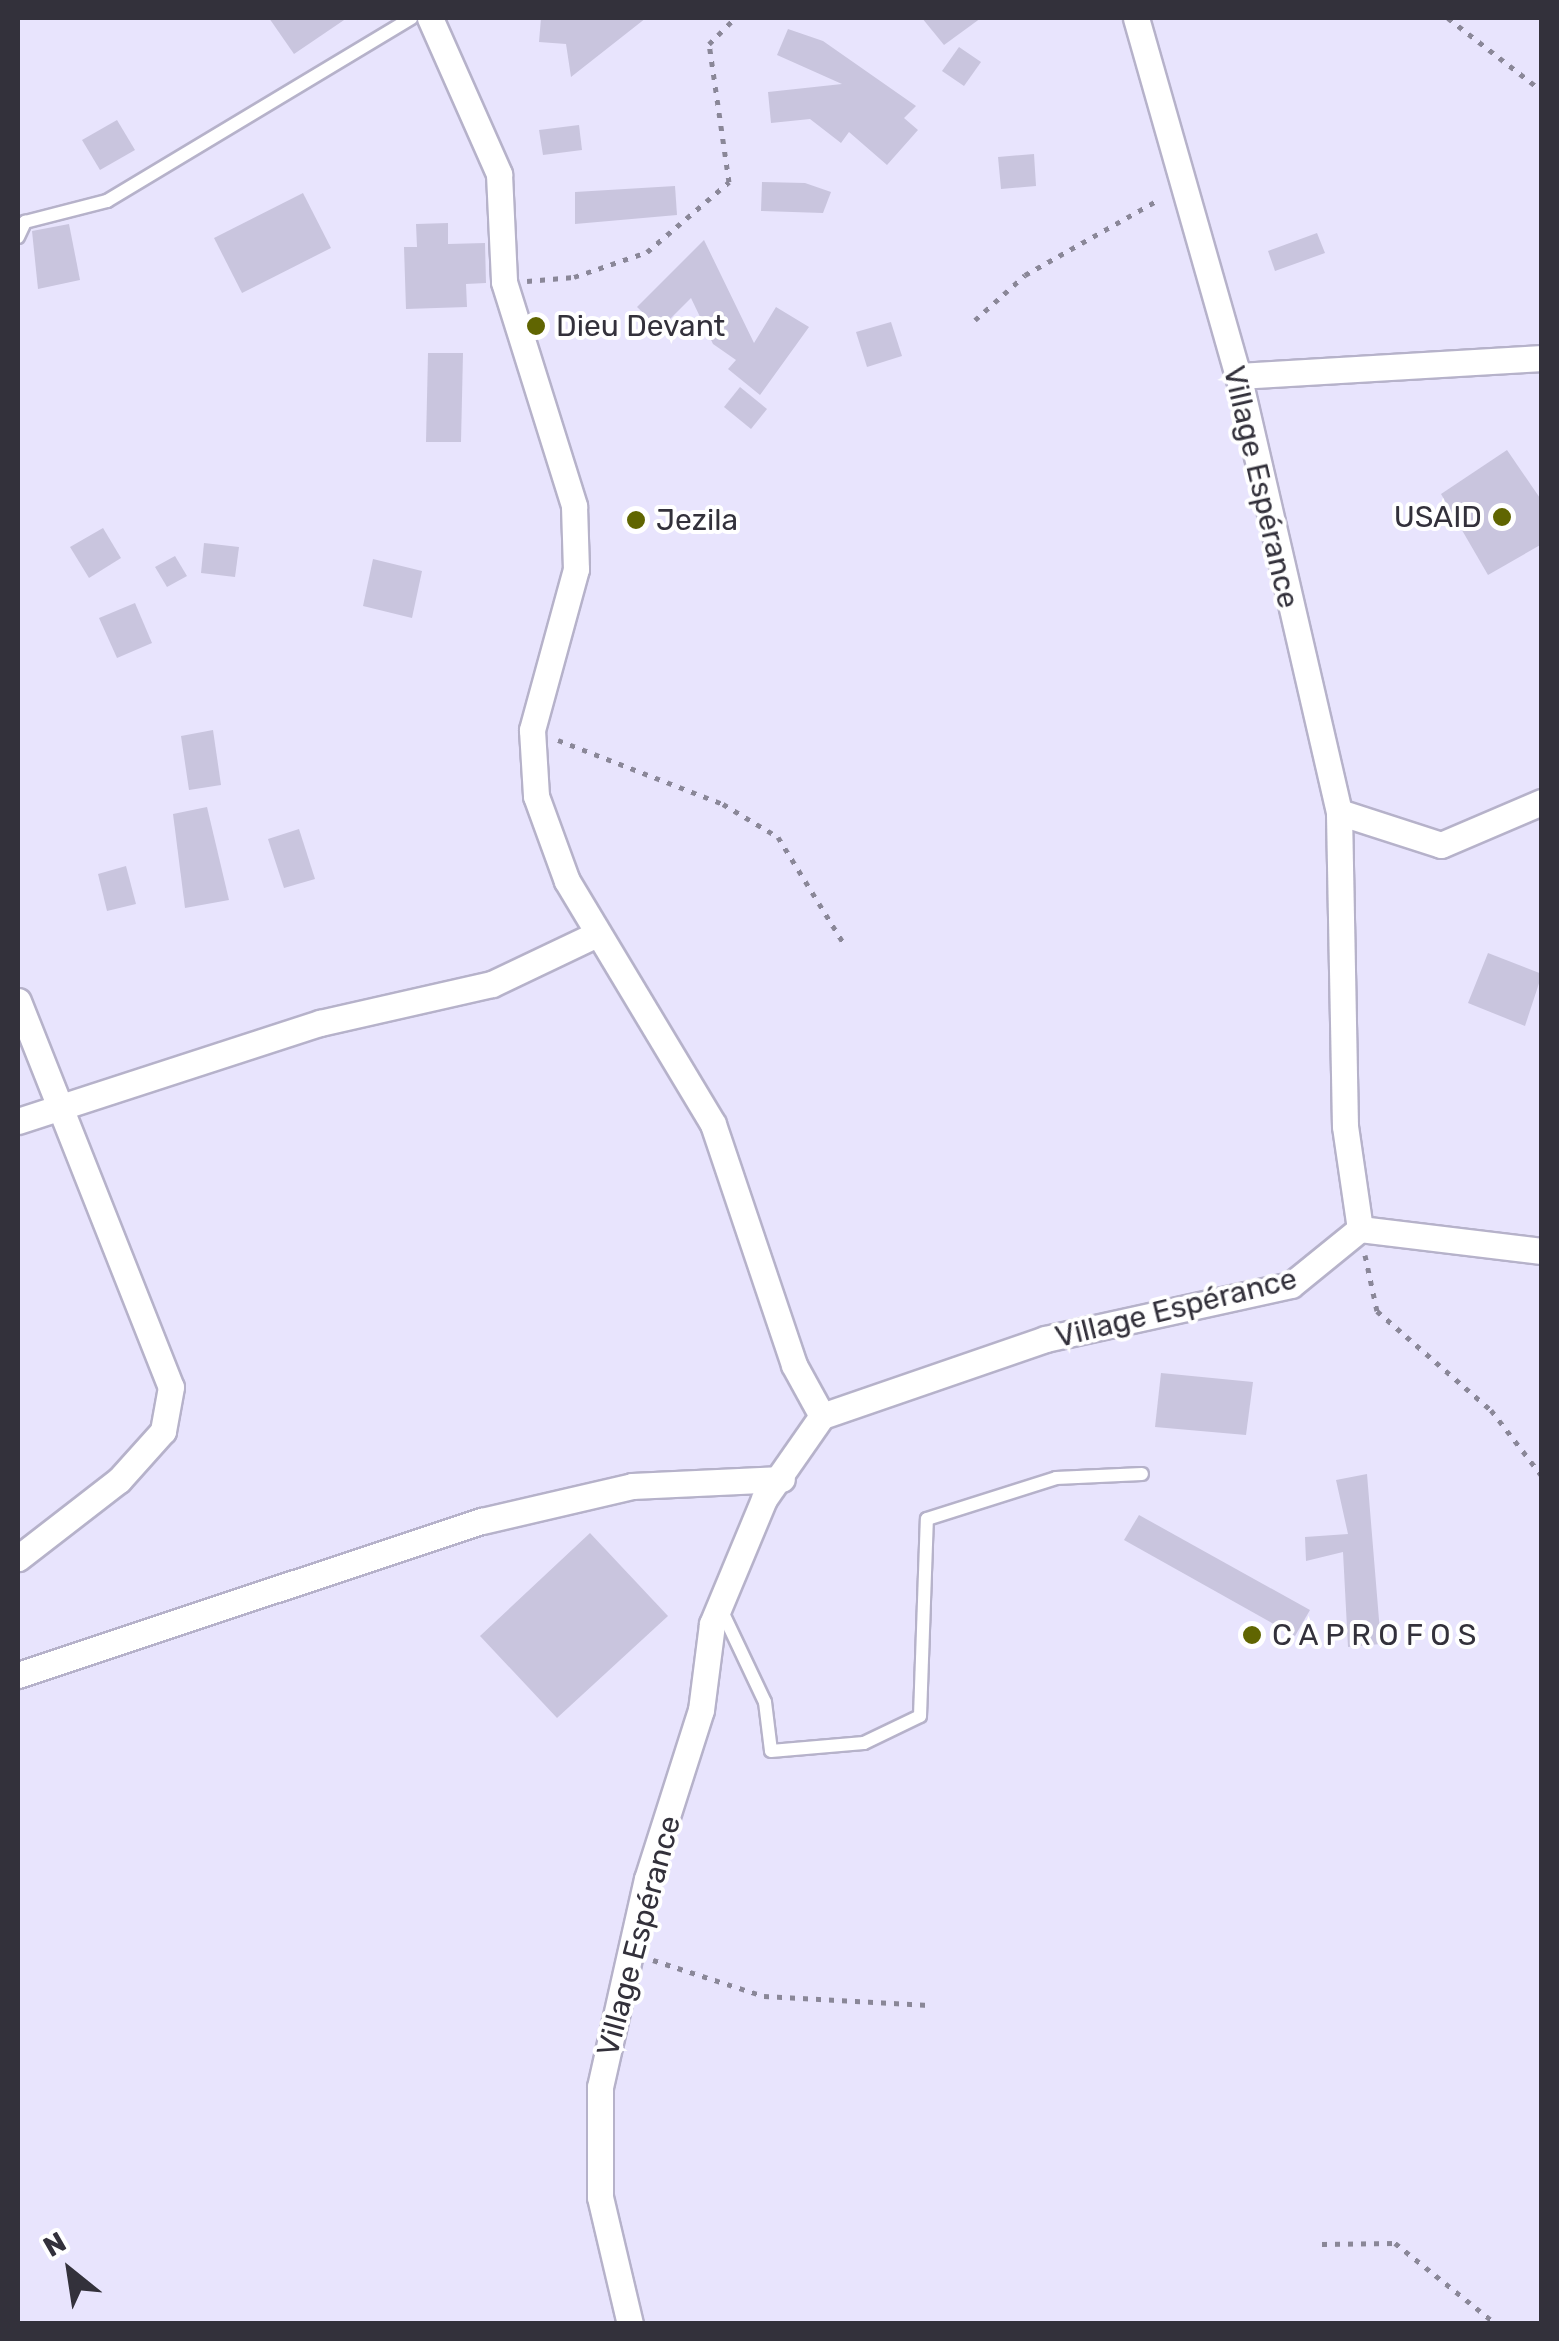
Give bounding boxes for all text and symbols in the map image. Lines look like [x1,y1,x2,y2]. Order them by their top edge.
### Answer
place label: Dieu Devant [556,308,725,344]
marker: Dieu Devant [525,315,547,337]
street label: Village Espérance [1216,362,1306,612]
place label: USAID [1394,499,1482,535]
place label: Jezila [656,502,738,538]
marker: USAID [1491,506,1513,528]
marker: Jezila [625,509,647,531]
street label: Village Espérance [1052,1261,1300,1355]
place label: C A P R O F O S [1272,1617,1479,1653]
marker: C A P R O F O S [1241,1624,1263,1646]
street label: Village Espérance [590,1812,688,2060]
north arrow [20,2221,120,2321]
text: N [38,2225,72,2264]

